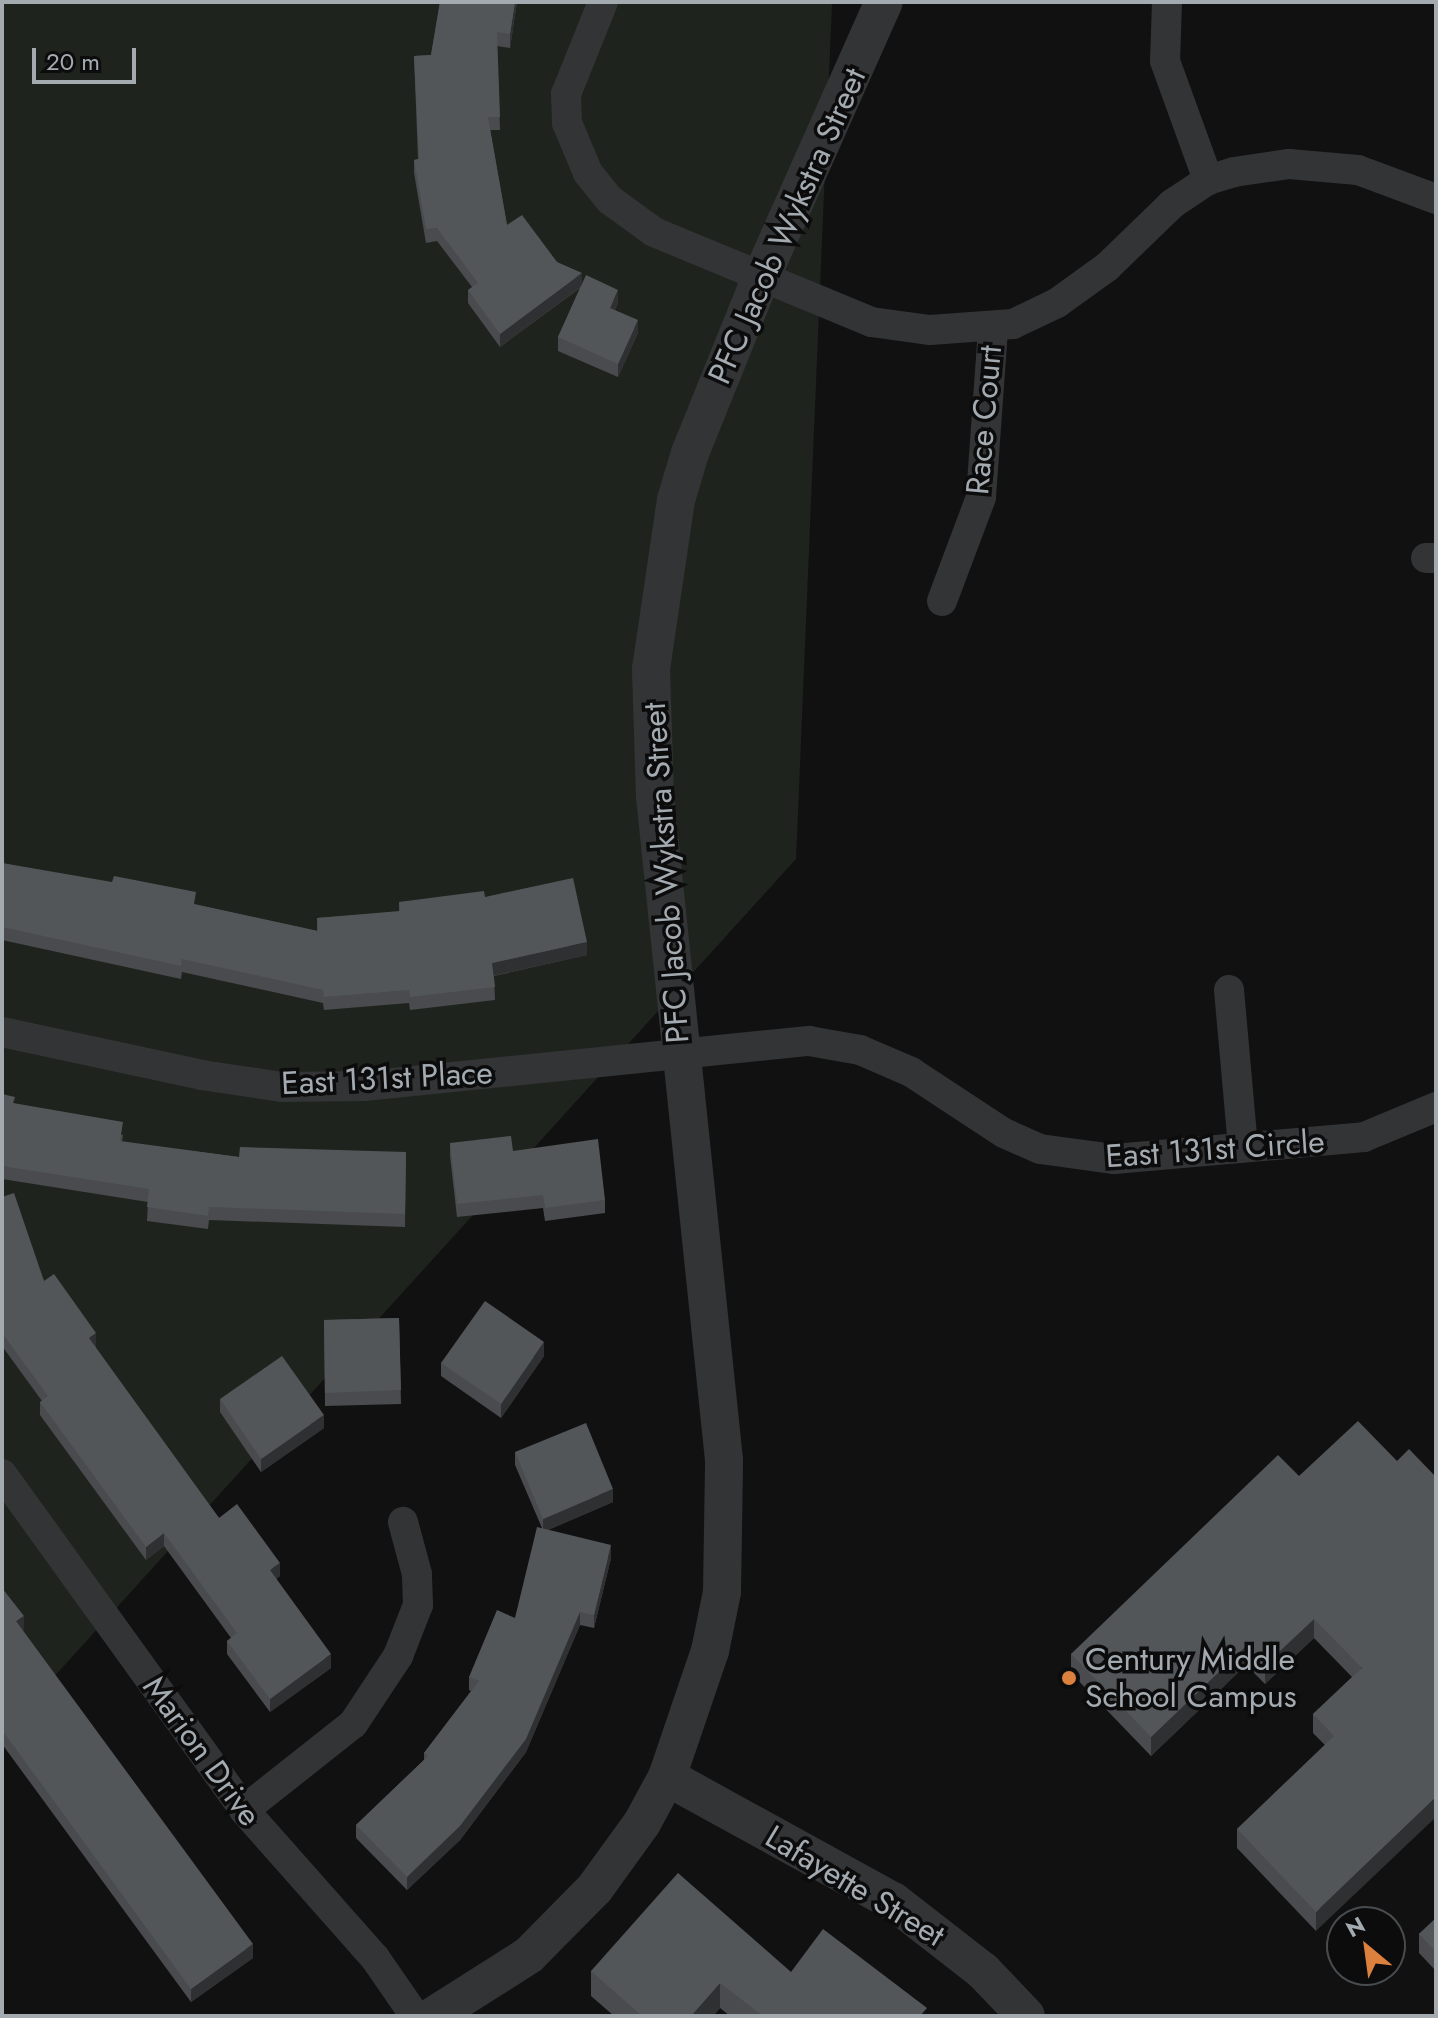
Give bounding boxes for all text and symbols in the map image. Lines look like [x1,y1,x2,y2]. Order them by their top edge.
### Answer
scale bar [36,32,140,82]
text: 20 m [46,44,100,79]
street label: PFC Jacob Wykstra Street [700,62,874,390]
street label: Race Court [958,344,1010,496]
street label: PFC Jacob Wykstra Street [635,701,697,1045]
street label: East 131st Place [280,1053,494,1103]
street label: East 131st Circle [1104,1122,1326,1176]
place label: Century Middle School Campus [1085,1641,1297,1716]
street label: Marion Drive [135,1669,269,1833]
marker: Century Middle School Campus [1060,1669,1078,1687]
street label: Lafayette Street [759,1818,951,1954]
north arrow [1326,1906,1406,1986]
text: N [1340,1909,1371,1945]

